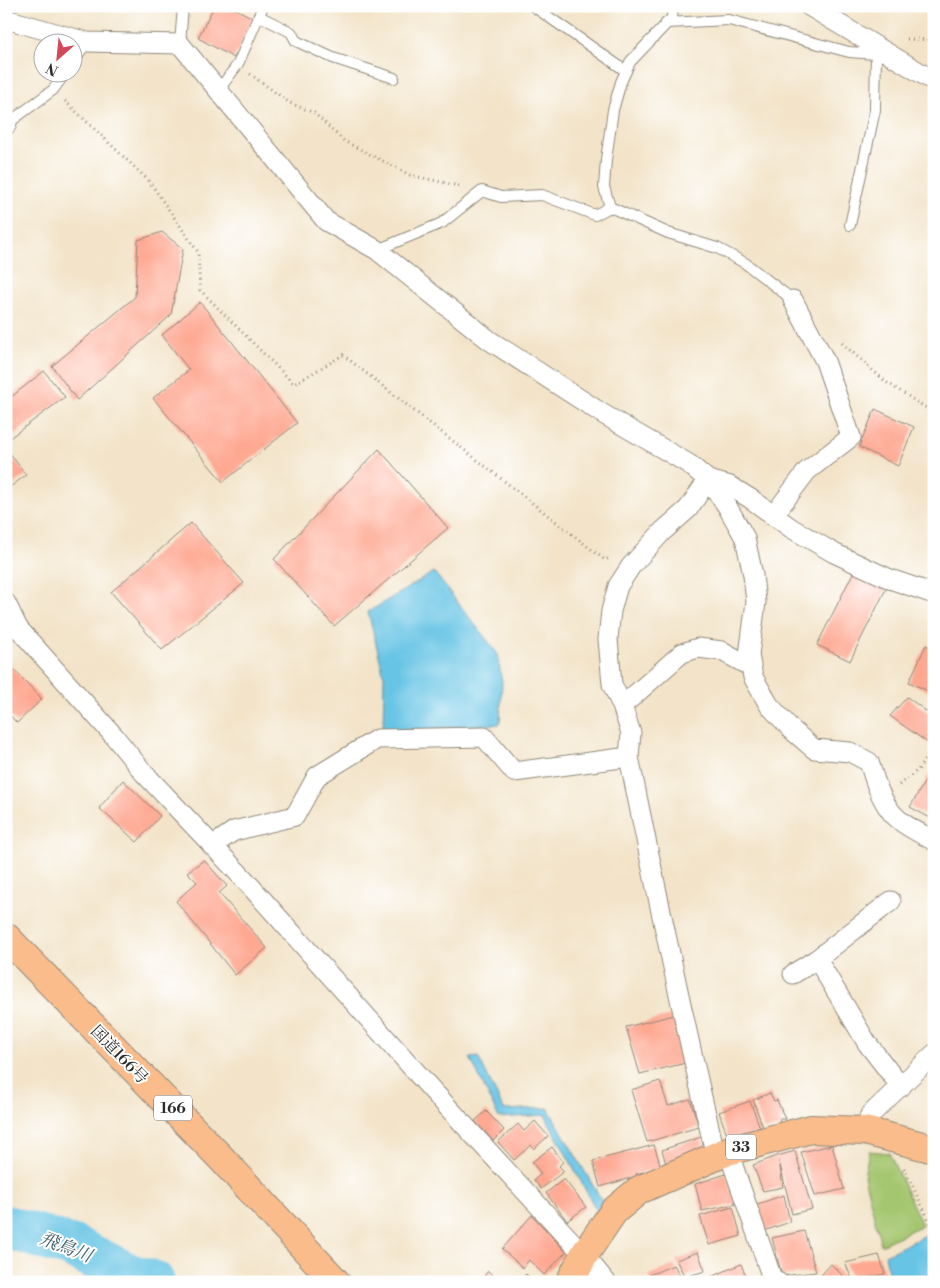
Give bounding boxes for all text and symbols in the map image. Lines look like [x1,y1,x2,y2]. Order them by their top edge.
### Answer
north arrow [32,32,82,82]
text: N [44,58,62,79]
street label: 国道166号 [86,1021,152,1088]
road number: 166 [154,1096,192,1120]
road number: 33 [726,1134,756,1160]
water label: 飛鳥川 [36,1227,97,1269]

